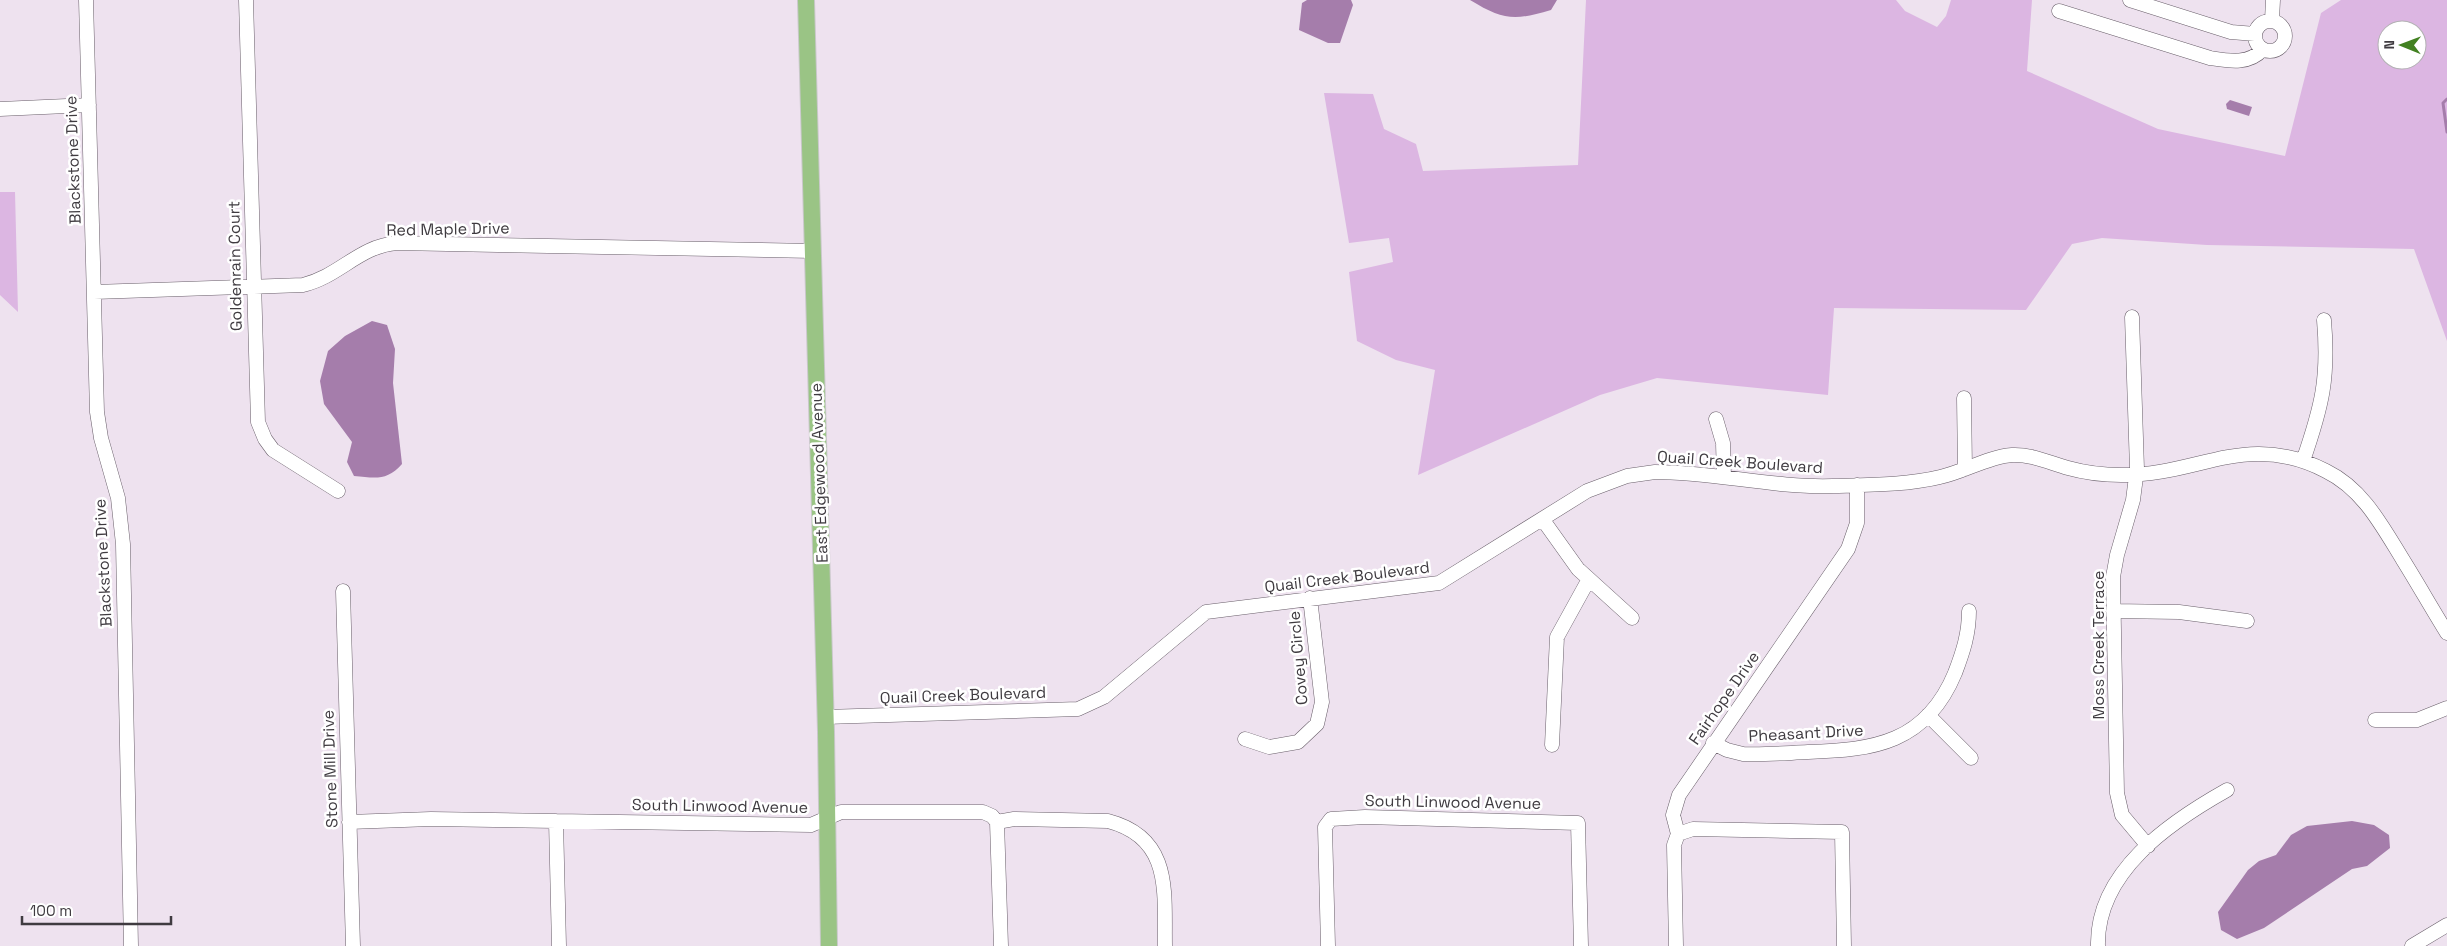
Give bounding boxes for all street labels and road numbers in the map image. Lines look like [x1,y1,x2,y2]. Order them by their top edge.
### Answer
street label: Blackstone Drive [60,95,86,225]
street label: Goldenrain Court [223,201,247,331]
street label: Red Maple Drive [386,217,510,241]
street label: East Edgewood Avenue [805,383,833,563]
street label: Quail Creek Boulevard [1656,446,1824,478]
street label: Blackstone Drive [89,498,117,628]
street label: Quail Creek Boulevard [1263,556,1431,598]
street label: Moss Creek Terrace [2088,570,2109,720]
street label: Covey Circle [1283,610,1313,706]
street label: Fairhope Drive [1684,647,1764,749]
street label: Quail Creek Boulevard [880,682,1046,708]
street label: Stone Mill Drive [317,710,343,828]
street label: Pheasant Drive [1748,720,1864,746]
street label: South Linwood Avenue [1365,790,1541,814]
street label: South Linwood Avenue [632,794,808,818]

